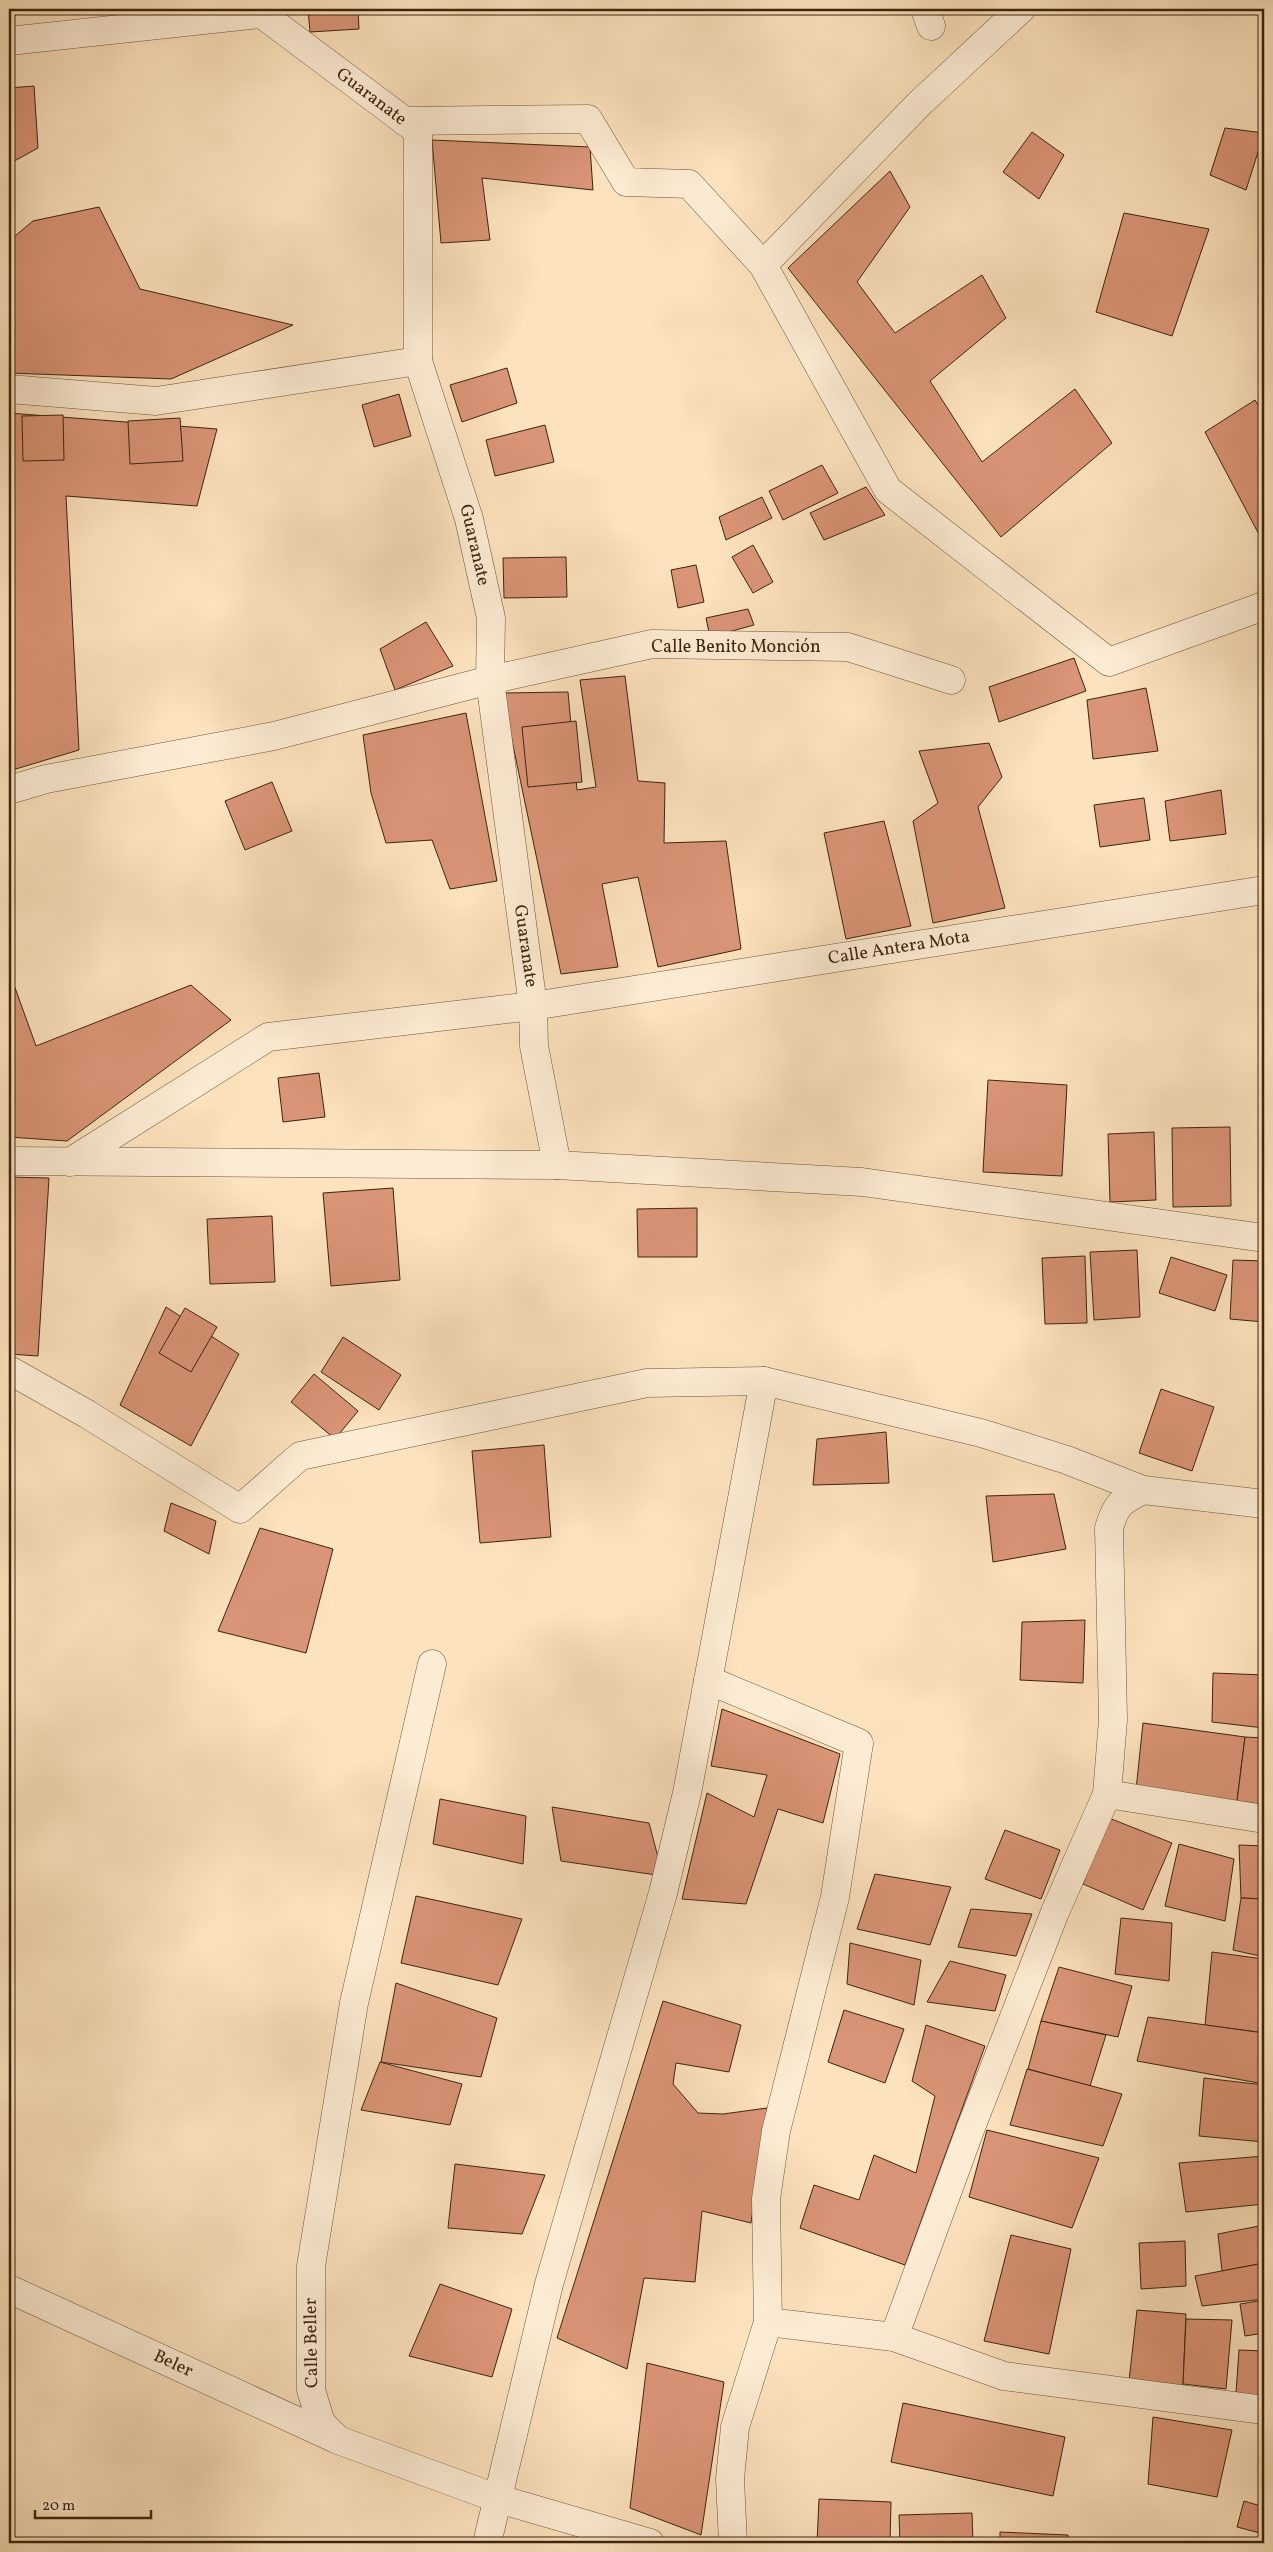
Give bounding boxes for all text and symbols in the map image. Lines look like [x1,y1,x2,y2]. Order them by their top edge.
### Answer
street label: Guaranate [330,62,412,132]
street label: Guaranate [452,502,496,588]
street label: Calle Benito Monción [651,635,821,660]
street label: Guaranate [507,903,543,989]
street label: Calle Antera Mota [826,924,972,972]
street label: Calle Beller [299,2297,325,2388]
street label: Beler [149,2344,197,2384]
scale bar [35,2487,151,2519]
text: 20 m [42,2496,75,2517]

